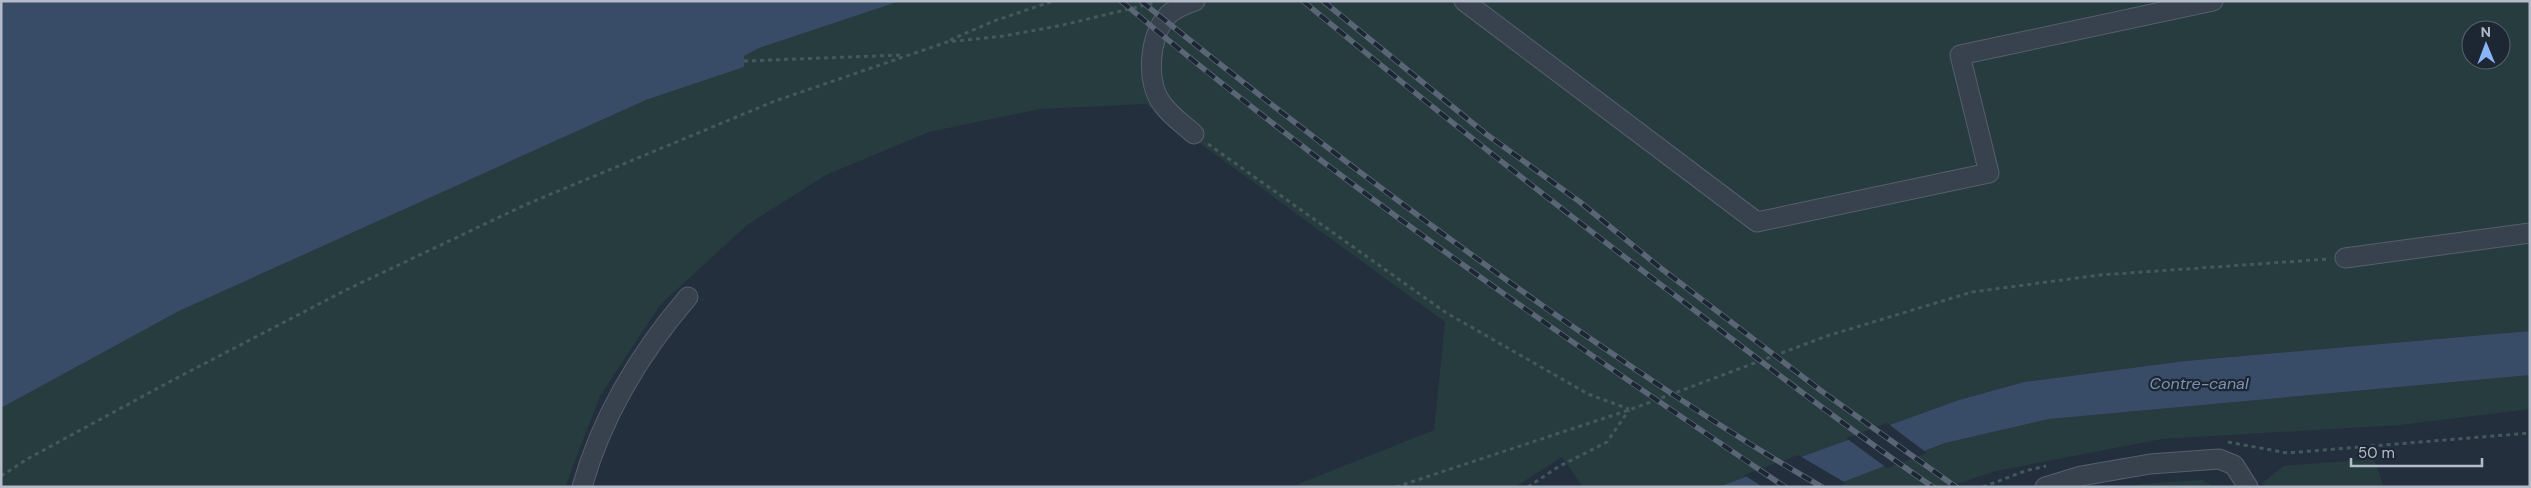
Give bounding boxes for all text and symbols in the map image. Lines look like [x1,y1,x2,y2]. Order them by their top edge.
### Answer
north arrow [2461,20,2511,70]
text: N [2481,23,2491,41]
water label: Contre-canal [2149,373,2249,394]
scale bar [2351,436,2482,468]
text: 50 m [2358,443,2395,463]

